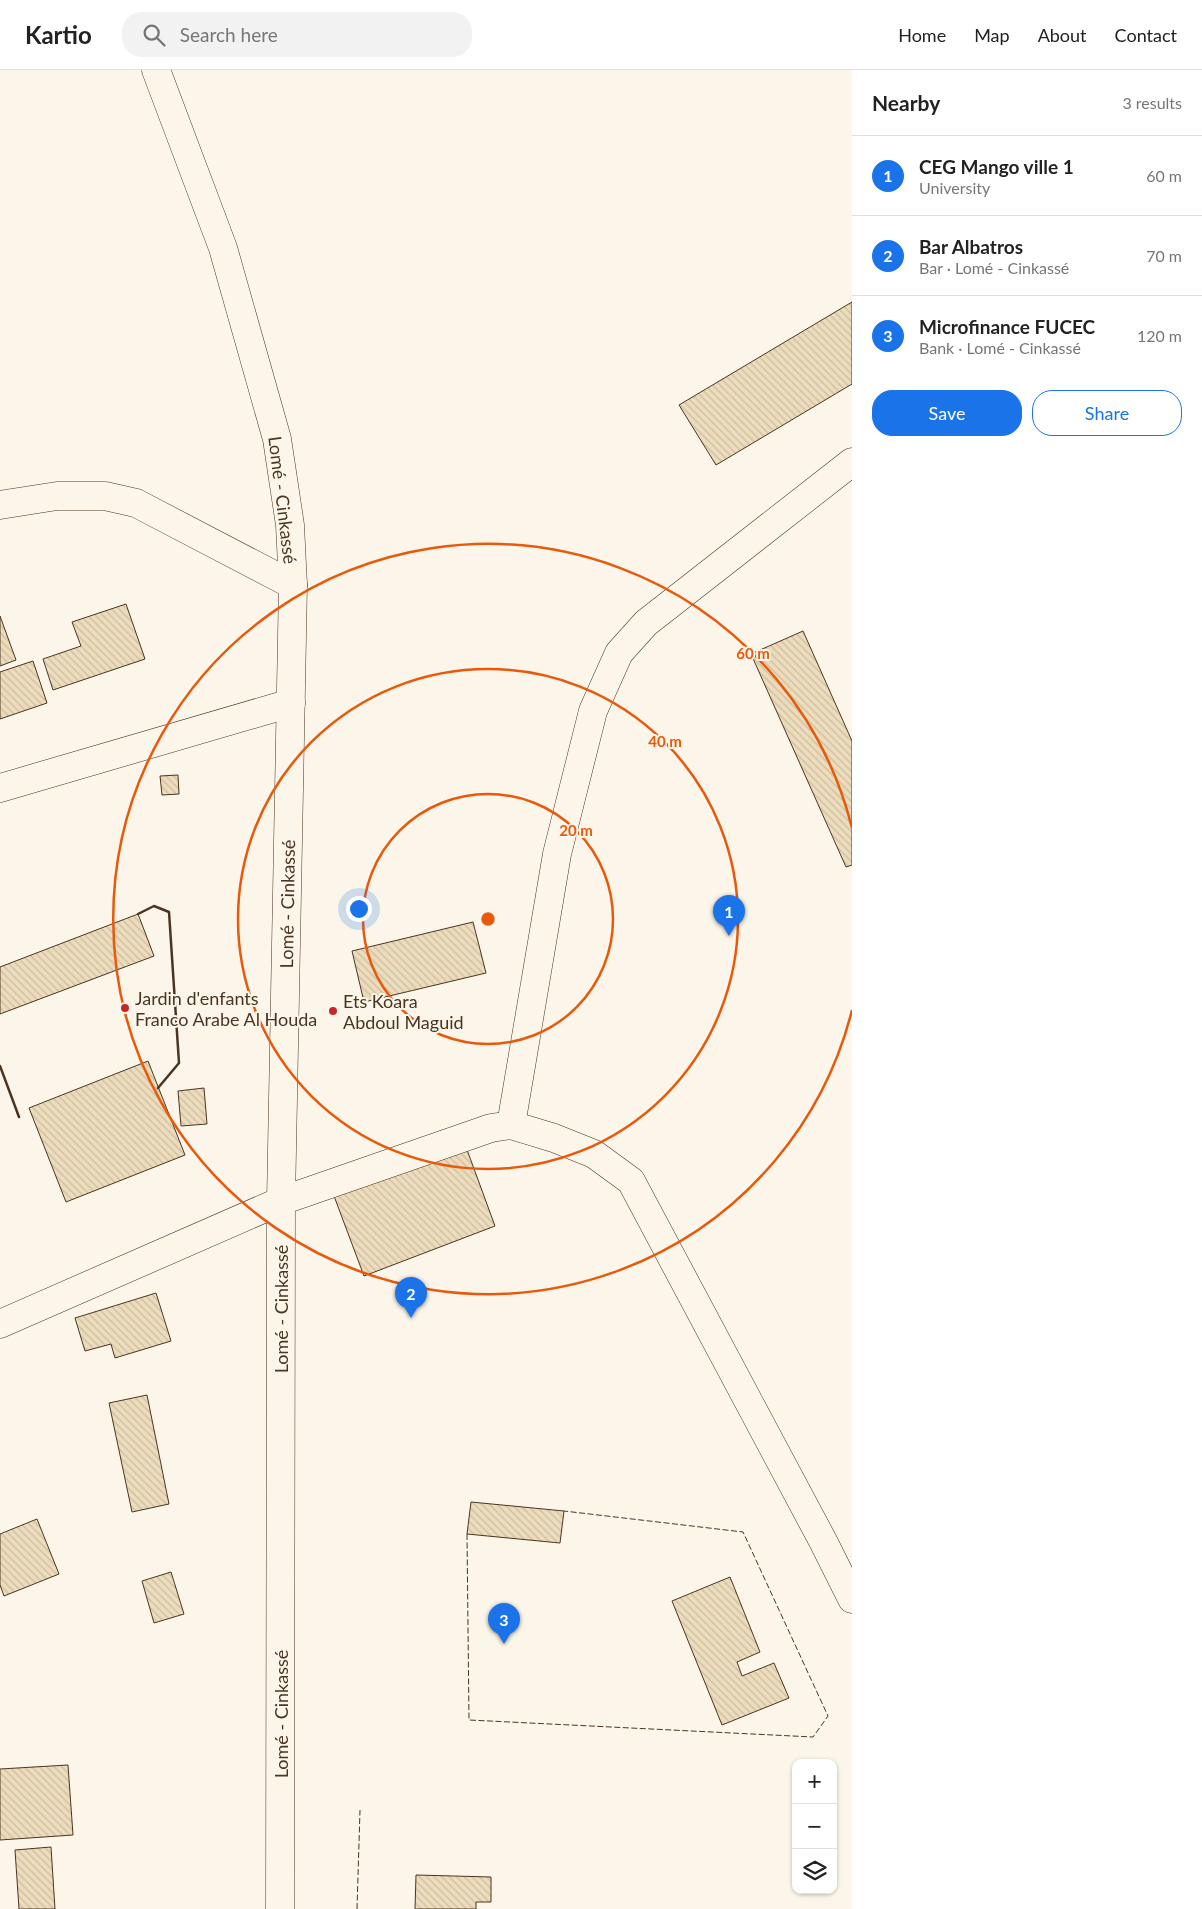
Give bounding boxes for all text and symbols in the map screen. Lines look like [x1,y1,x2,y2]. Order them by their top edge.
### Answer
search box [122,12,472,57]
text: Kartio [25,20,92,49]
icon: search [140,21,168,49]
text: Search here [180,23,278,46]
text: Home [898,24,946,46]
text: Map [974,24,1010,46]
text: About [1038,24,1087,46]
text: Contact [1115,24,1177,46]
text: Nearby [872,90,940,115]
text: 3 results [1122,93,1182,112]
text: CEG Mango ville 1 [919,155,1074,178]
text: 1 [883,166,893,185]
text: 60 m [1146,166,1182,185]
text: University [919,178,990,197]
text: Bar Albatros [919,235,1023,258]
text: 2 [883,246,893,265]
text: 70 m [1146,246,1182,265]
text: Bar · Lomé - Cinkassé [919,258,1069,277]
text: Microfinance FUCEC [919,315,1095,338]
text: 3 [883,326,893,345]
text: 120 m [1137,326,1182,345]
text: Bank · Lomé - Cinkassé [919,338,1081,357]
button: Save [872,390,1022,436]
button: Share [1032,390,1182,436]
street label: Lomé - Cinkassé [264,435,302,565]
text: 60 m [736,644,770,662]
text: 40 m [648,732,682,750]
text: 20 m [559,821,593,839]
street label: Lomé - Cinkassé [275,840,299,968]
pin: 1 [713,895,745,936]
your location [346,896,372,922]
centre of rings [479,910,497,928]
place label: Jardin d'enfants Franco Arabe Al Houda [135,987,317,1030]
place label: Ets Koara Abdoul Maguid [343,990,464,1033]
marker: Jardin d'enfants Franco Arabe Al Houda [119,1002,131,1014]
marker: Ets Koara Abdoul Maguid [327,1005,339,1017]
street label: Lomé - Cinkassé [270,1245,292,1373]
pin: 2 [395,1277,427,1318]
pin: 3 [488,1603,520,1644]
street label: Lomé - Cinkassé [270,1650,292,1778]
map controls [792,1759,837,1894]
button: + [792,1759,837,1804]
button: − [792,1804,837,1849]
button: layers [792,1849,837,1894]

